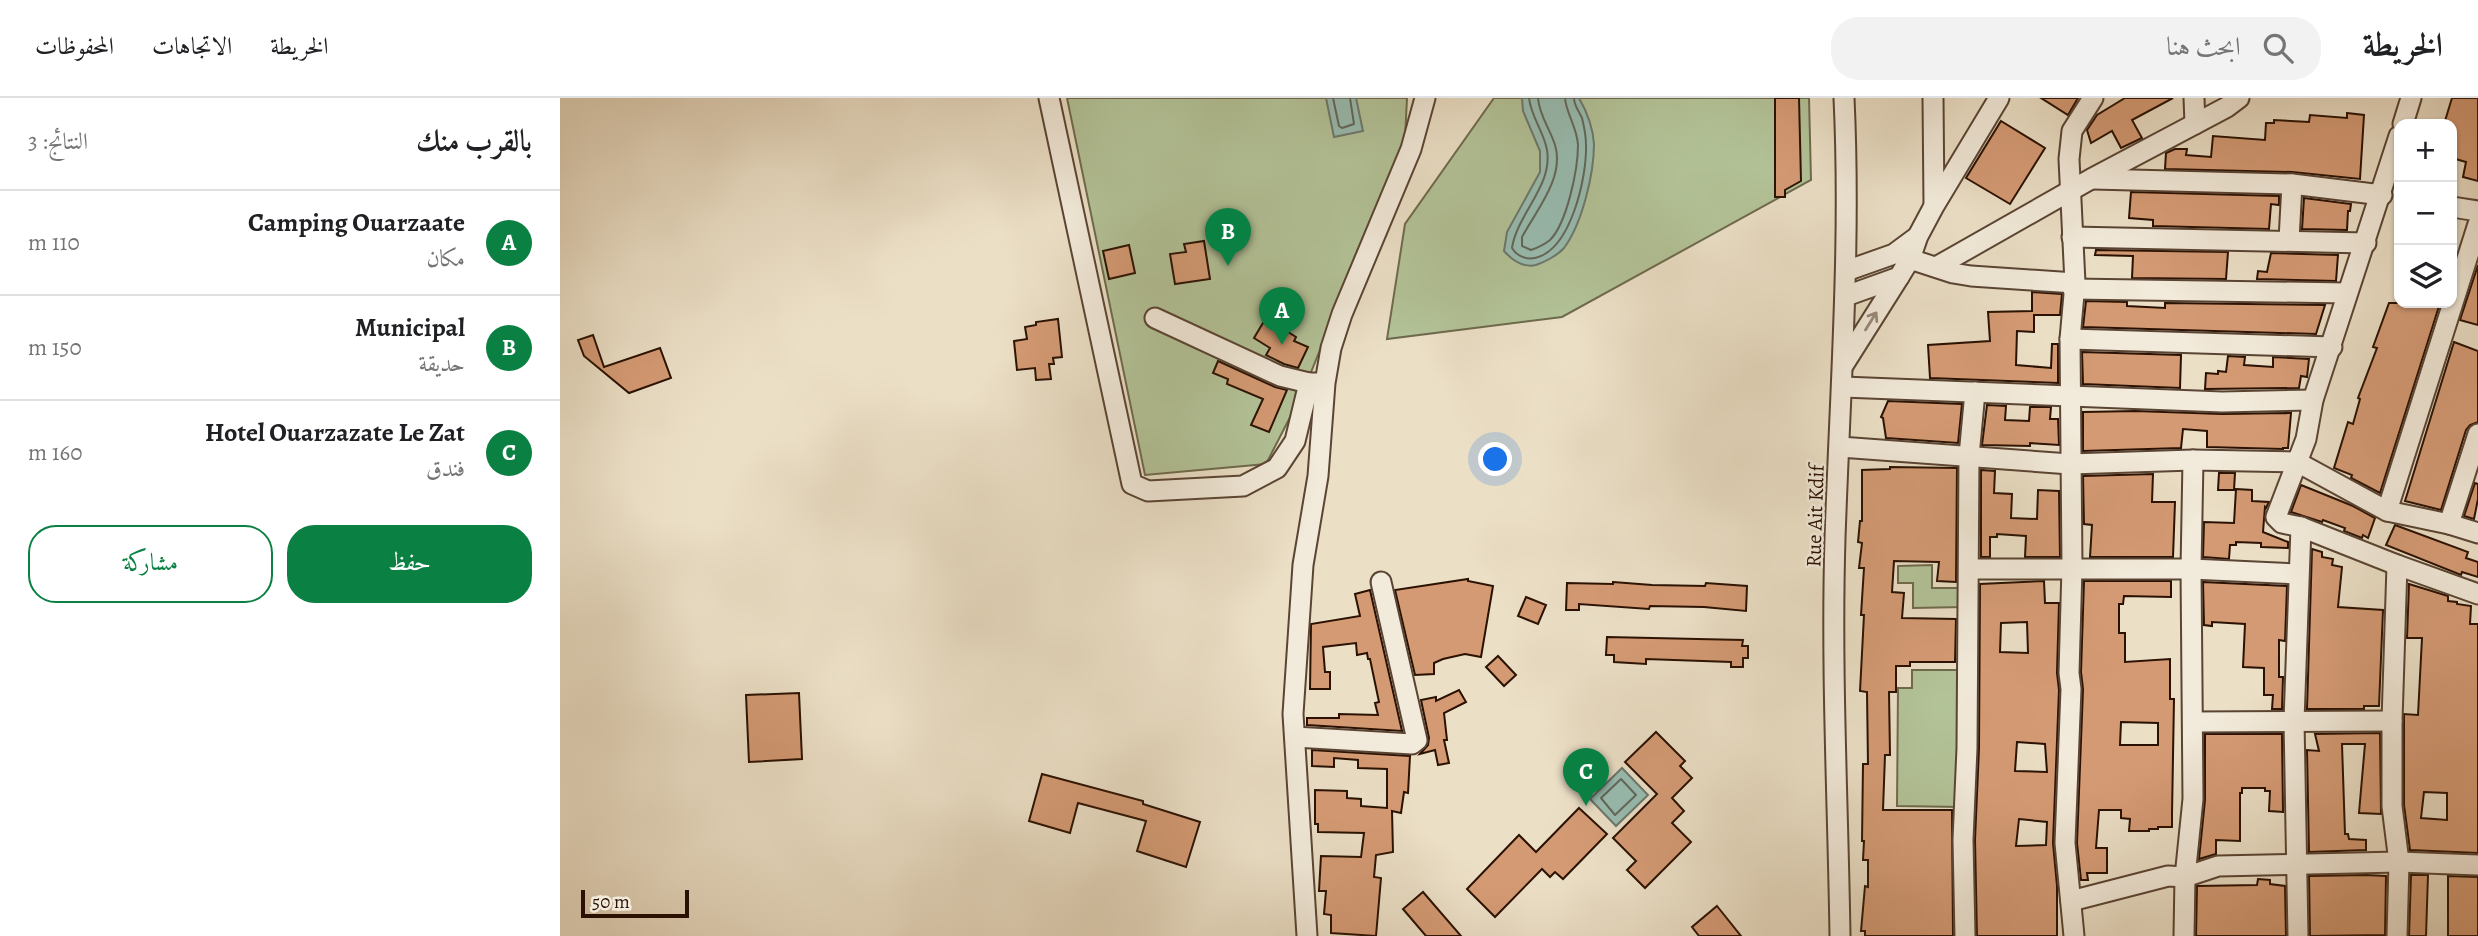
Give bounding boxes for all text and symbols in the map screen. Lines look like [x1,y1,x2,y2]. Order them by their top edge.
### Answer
search box [1831,17,2321,80]
text: الخريطة [2363,22,2443,67]
text: ابحث هنا [2166,29,2241,64]
icon: search [2259,29,2297,67]
text: المحفوظات [35,30,114,62]
text: الاتجاهات [152,30,232,62]
text: الخريطة [270,30,329,62]
map controls [2394,119,2457,308]
button: + [2394,119,2457,182]
text: بالقرب منك [416,121,532,161]
text: النتائج: 3 [28,126,88,157]
button: − [2394,182,2457,245]
text: Camping Ouarzaate [248,205,465,240]
pin: B [1205,208,1251,266]
text: 110 m [28,227,80,258]
text: A [502,227,516,258]
text: مكان [426,243,465,274]
button: layers [2394,245,2457,308]
pin: A [1259,287,1305,345]
text: Municipal [355,310,465,345]
one-way arrow [1864,311,1878,331]
text: 150 m [28,332,82,363]
text: B [502,332,516,363]
text: حديقة [418,348,465,379]
text: Hotel Ouarzazate Le Zat [205,415,465,450]
text: 160 m [28,437,82,468]
text: C [502,437,516,468]
your location [1478,442,1512,476]
text: فندق [426,453,465,484]
street label: Rue Ait Kdif [1799,461,1831,568]
button: مشاركة [28,525,273,603]
button: حفظ [287,525,532,603]
pin: C [1563,748,1609,806]
scale bar [581,887,690,919]
text: 50 m [592,889,630,915]

